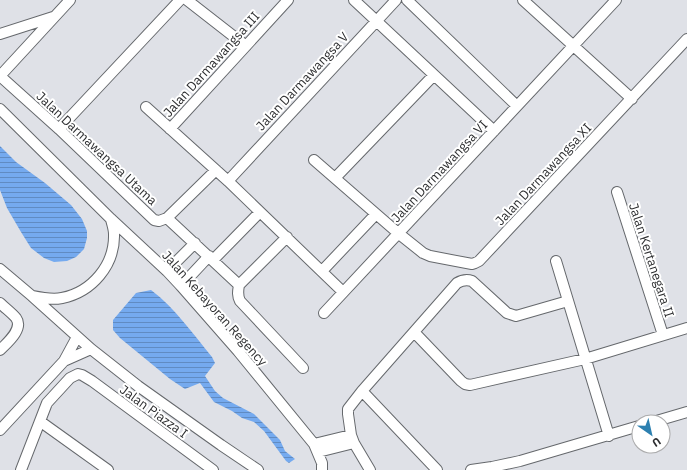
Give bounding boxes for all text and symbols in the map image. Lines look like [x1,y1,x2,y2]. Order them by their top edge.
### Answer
street label: Jalan Darmawangsa III [159,8,263,121]
street label: Jalan Darmawangsa V [252,28,352,134]
street label: Jalan Darmawangsa Utama [33,88,161,209]
street label: Jalan Darmawangsa VI [388,117,491,226]
street label: Jalan Darmawangsa XI [492,120,595,229]
street label: Jalan Kertanegara II [625,201,678,320]
street label: Jalan Kebayoran Regency [158,247,271,370]
street label: Jalan Piazza I [116,381,191,442]
north arrow [631,414,671,454]
text: U [650,434,664,450]

